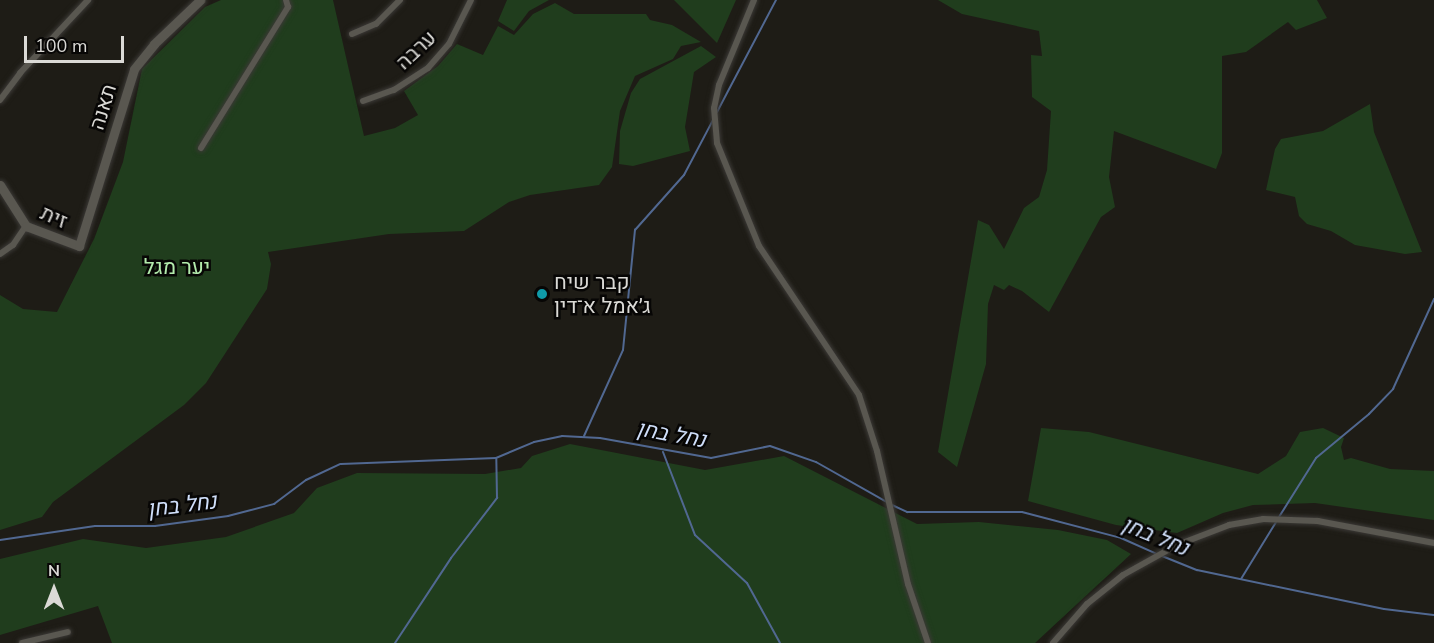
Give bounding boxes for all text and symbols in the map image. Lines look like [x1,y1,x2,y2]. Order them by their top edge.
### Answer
scale bar [27,24,128,62]
street label: ערבה [391,25,441,75]
text: 100 m [35,34,87,58]
street label: תאנה [84,81,122,133]
street label: זית [37,200,71,234]
park label: יער מגל [144,254,210,280]
place label: קבר שיח ג׳אמל א־דין [554,269,651,319]
marker: קבר שיח ג׳אמל א־דין [535,287,549,301]
water label: נחל בחן [634,416,708,454]
water label: נחל בחן [146,489,218,523]
water label: נחל בחן [1118,512,1192,562]
north arrow [24,559,84,619]
text: N [48,560,60,582]

